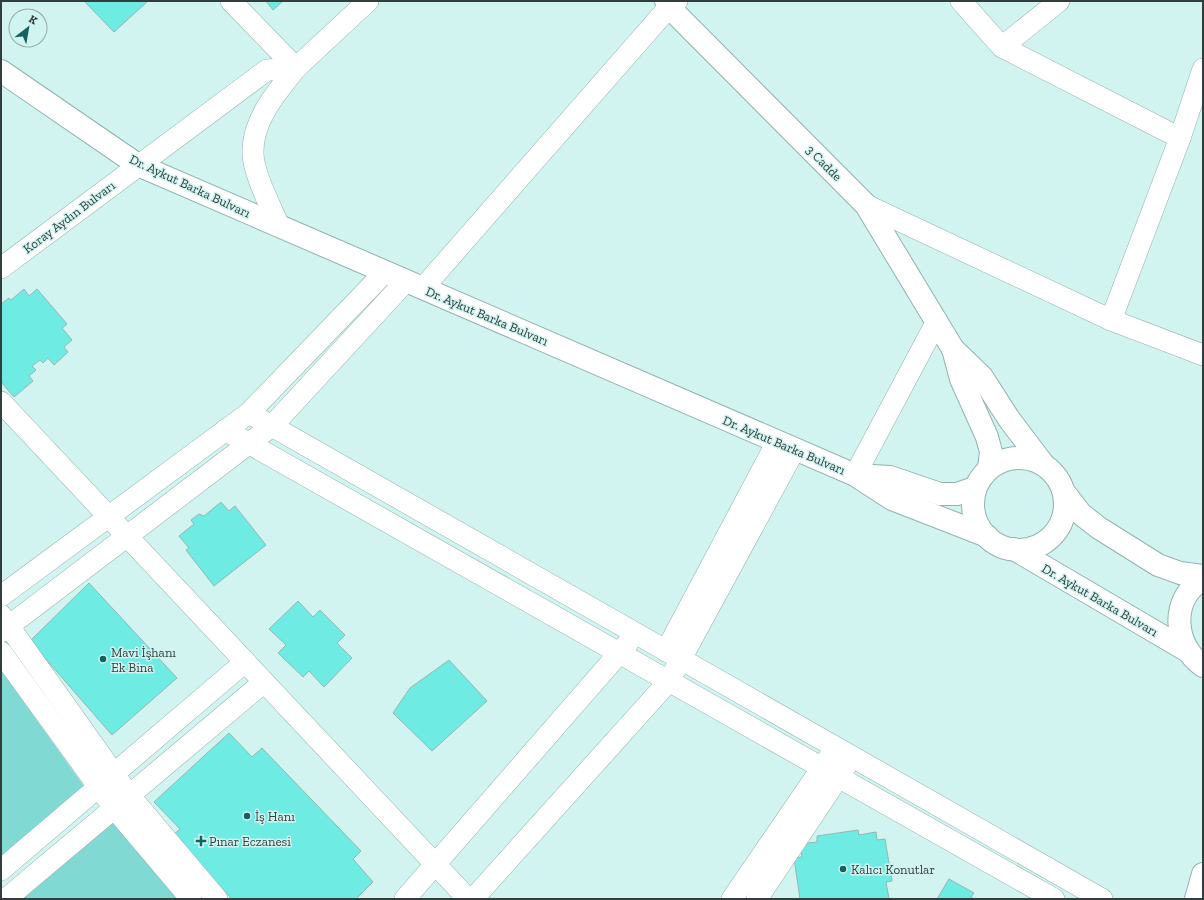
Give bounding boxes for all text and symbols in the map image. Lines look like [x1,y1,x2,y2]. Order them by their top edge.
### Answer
north arrow [8,8,48,48]
text: K [26,12,40,28]
street label: 3 Cadde [803,142,845,184]
street label: Dr. Aykut Barka Bulvarı [127,151,253,221]
street label: Koray Aydın Bulvarı [20,177,118,256]
street label: Dr. Aykut Barka Bulvarı [424,283,551,349]
street label: Dr. Aykut Barka Bulvarı [721,412,848,478]
street label: Dr. Aykut Barka Bulvarı [1039,561,1161,640]
place label: Mavi İşhanı Ek Bina [111,645,176,675]
marker: Mavi İşhanı Ek Bina [98,654,108,664]
place label: İş Hanı [255,809,295,824]
marker: İş Hanı [242,811,252,821]
place label: Pınar Eczanesi [209,834,291,849]
marker: Pınar Eczanesi [196,836,206,846]
place label: Kalıcı Konutlar [851,862,935,877]
marker: Kalıcı Konutlar [838,864,848,874]

